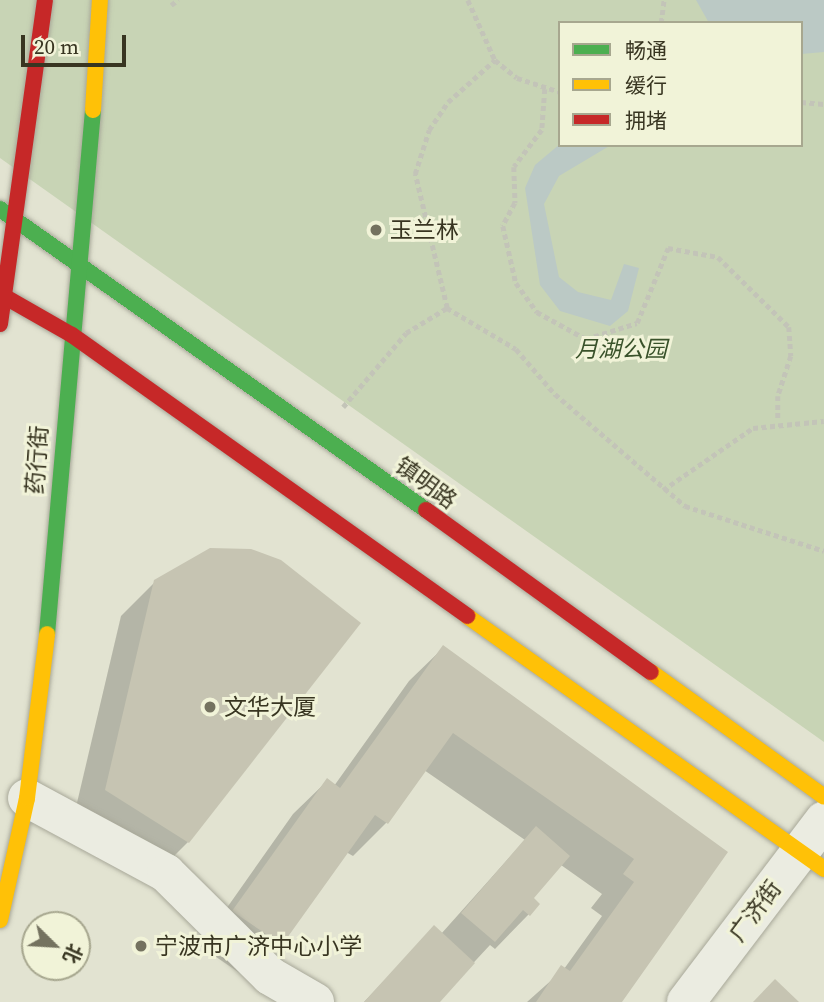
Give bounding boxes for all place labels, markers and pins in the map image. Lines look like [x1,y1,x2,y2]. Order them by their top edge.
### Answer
place label: 玉兰林 [390,216,459,244]
marker: 玉兰林 [368,222,384,238]
place label: 文华大厦 [224,693,316,721]
marker: 文华大厦 [202,699,218,715]
place label: 宁波市广济中心小学 [155,932,362,960]
marker: 宁波市广济中心小学 [133,938,149,954]

